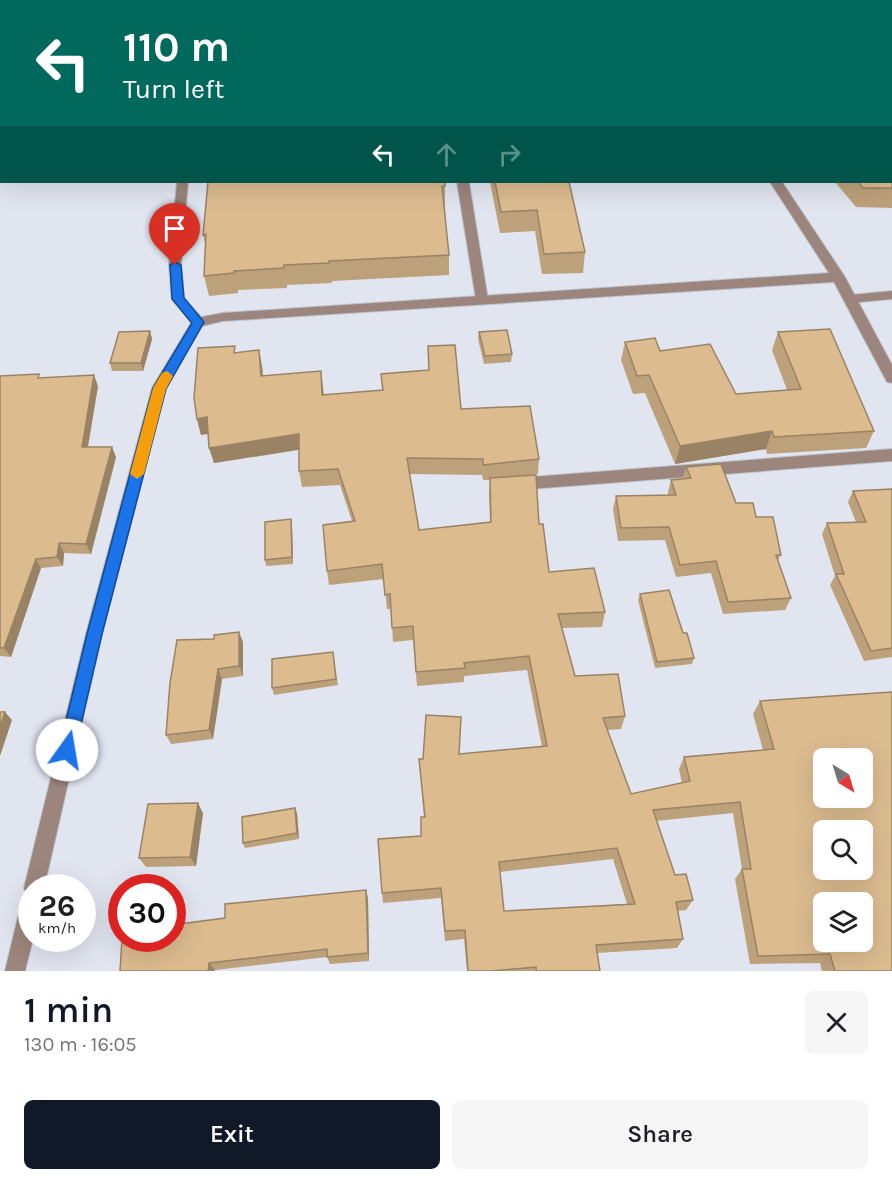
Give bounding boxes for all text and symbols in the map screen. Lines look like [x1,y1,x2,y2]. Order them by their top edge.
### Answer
text: 110 m [123,22,230,72]
icon: left [24,24,102,102]
text: Turn left [123,73,224,105]
icon: left [367,138,400,171]
icon: ahead [430,138,463,171]
icon: right [493,138,526,171]
pin [149,203,200,265]
icon: arrive [158,212,191,245]
position arrow [35,718,99,782]
north arrow [813,748,873,808]
map controls [813,748,873,952]
button: search [813,820,873,880]
speed limit sign: 30 [108,874,186,952]
text: 26 [39,888,75,924]
button: layers [813,892,873,952]
text: km/h [38,919,76,937]
text: 1 min [24,989,113,1031]
button: close [805,991,868,1054]
text: 130 m · 16:05 [24,1033,137,1056]
button: Exit [24,1100,440,1169]
button: Share [452,1100,868,1169]

